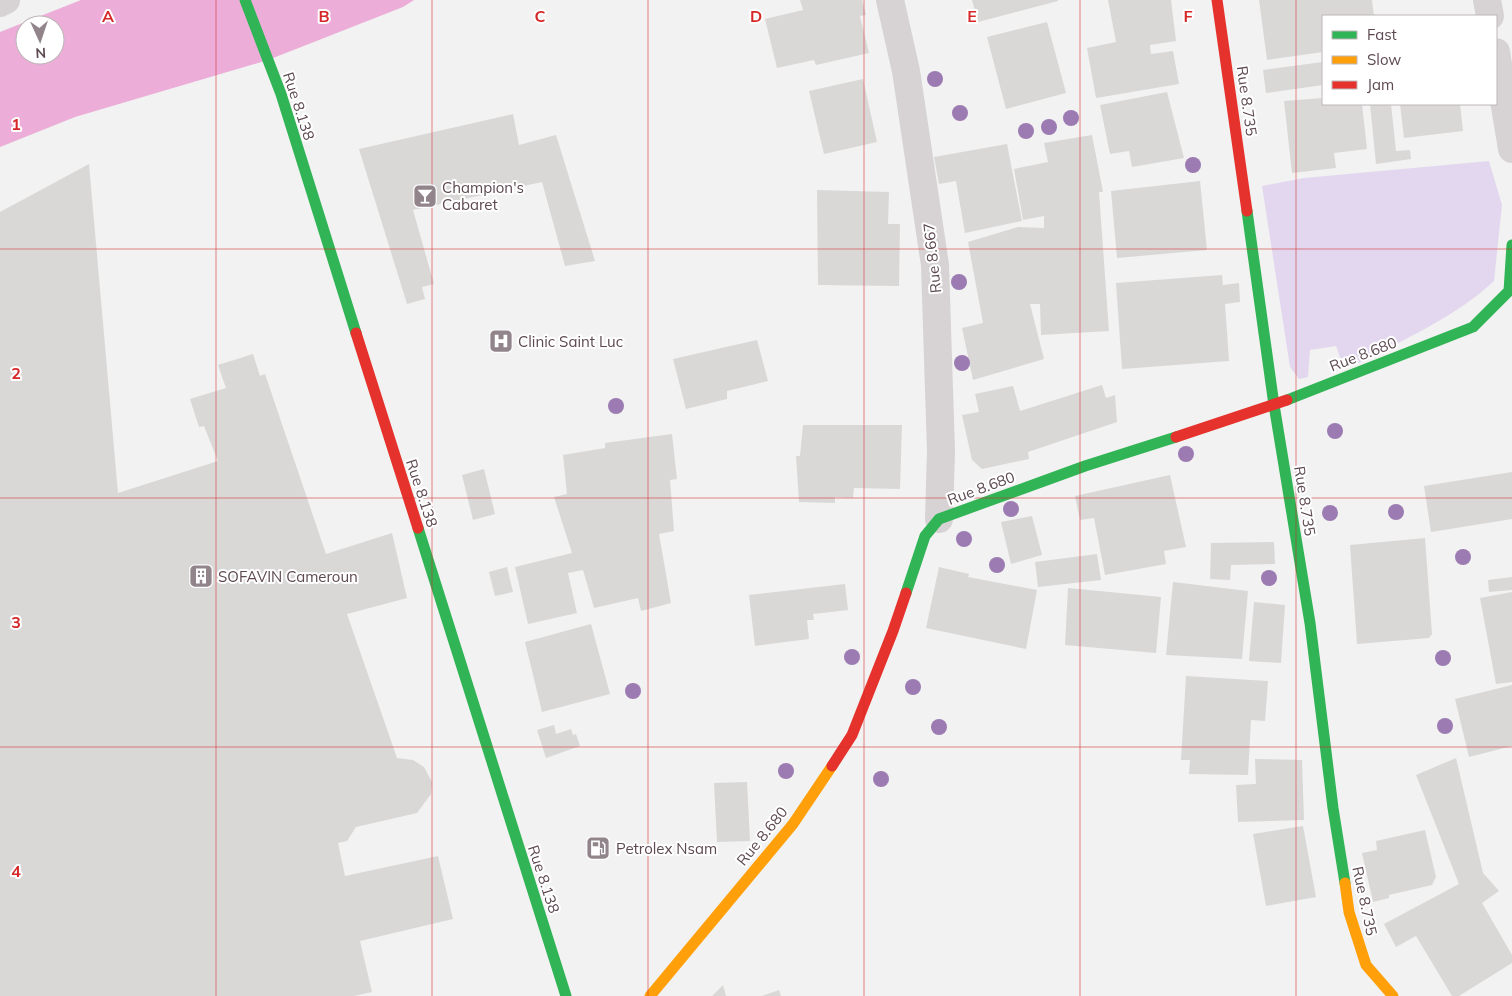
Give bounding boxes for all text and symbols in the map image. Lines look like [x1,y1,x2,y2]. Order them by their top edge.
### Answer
text: A [102,6,114,26]
text: B [318,6,330,26]
text: C [535,6,546,26]
text: D [750,6,762,26]
text: E [967,6,977,26]
text: F [1183,6,1193,26]
north arrow [15,15,65,65]
legend [1322,15,1497,105]
text: Fast [1367,25,1397,44]
text: N [35,44,46,62]
text: Slow [1367,50,1401,69]
street label: Rue 8.735 [1233,65,1261,137]
street label: Rue 8.138 [279,70,319,142]
text: Jam [1367,75,1394,94]
text: 1 [11,114,21,134]
place label: Champion's Cabaret [442,178,524,214]
bar icon: Champion's Cabaret [412,183,438,209]
street label: Rue 8.667 [919,222,945,294]
hospital icon: Clinic Saint Luc [488,328,514,354]
place label: Clinic Saint Luc [518,332,623,351]
street label: Rue 8.680 [1327,332,1399,376]
text: 2 [11,363,21,383]
street label: Rue 8.138 [402,457,442,529]
street label: Rue 8.735 [1290,465,1320,537]
street label: Rue 8.680 [945,467,1017,509]
building icon: SOFAVIN Cameroun [188,563,214,589]
place label: SOFAVIN Cameroun [218,567,358,586]
text: 3 [11,612,21,632]
street label: Rue 8.680 [732,803,792,869]
fuel station icon: Petrolex Nsam [585,835,611,861]
place label: Petrolex Nsam [616,839,717,858]
street label: Rue 8.138 [524,843,564,915]
text: 4 [11,861,21,881]
street label: Rue 8.735 [1348,865,1382,937]

